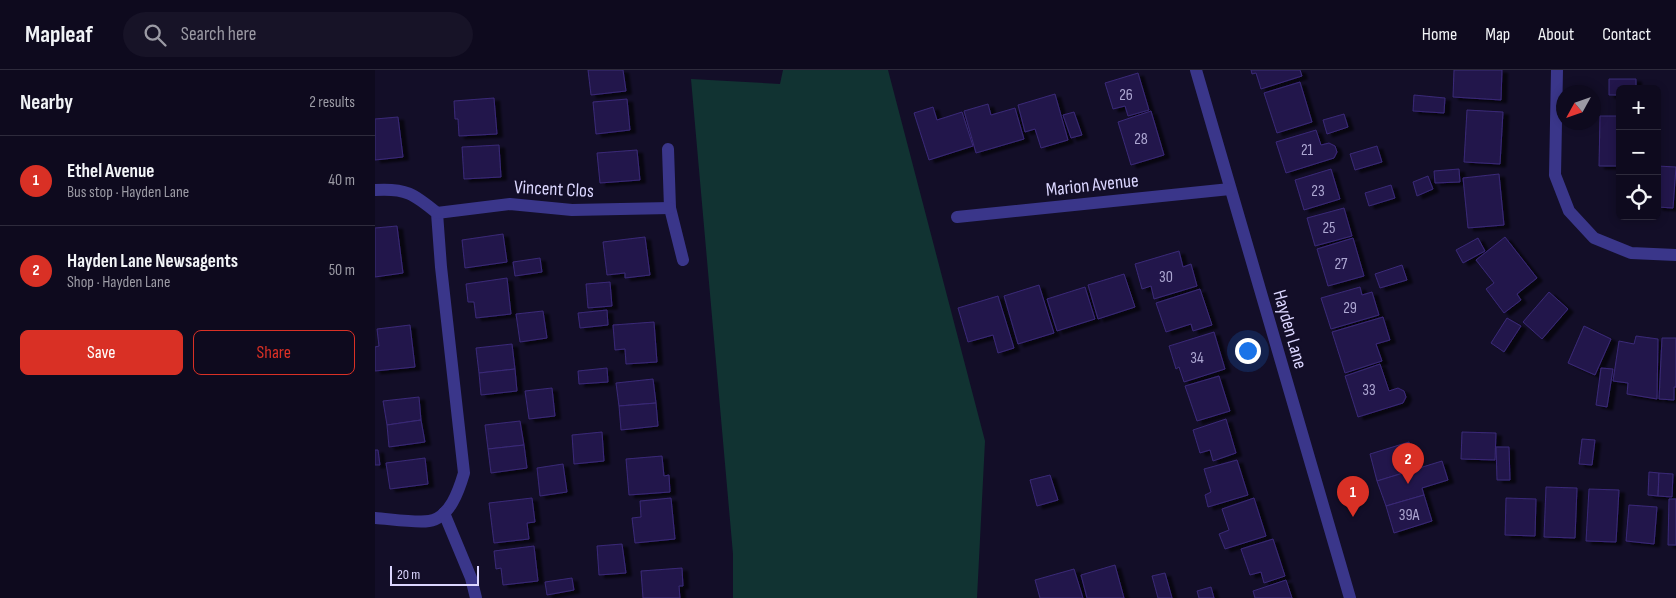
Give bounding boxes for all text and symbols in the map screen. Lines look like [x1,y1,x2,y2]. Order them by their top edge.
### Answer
search box [123,12,473,57]
text: Mapleaf [25,20,93,49]
icon: search [141,21,169,49]
text: Search here [181,23,256,46]
text: Home [1422,24,1457,45]
text: Map [1485,24,1510,45]
text: About [1538,24,1574,45]
text: Contact [1602,24,1651,45]
north arrow [1556,85,1601,130]
map controls [1616,85,1661,220]
button: + [1616,85,1661,130]
house number: 26 [1119,86,1133,105]
text: Nearby [20,90,73,115]
text: 2 results [309,93,355,112]
house number: 28 [1134,130,1148,149]
button: − [1616,130,1661,175]
house number: 21 [1301,141,1314,160]
text: Ethel Avenue [67,160,154,183]
street label: Marion Avenue [1045,169,1140,202]
text: 1 [33,171,39,190]
text: 40 m [328,171,355,190]
button: locate [1616,175,1661,220]
street label: Vincent Clos [513,176,595,203]
house number: 23 [1311,182,1325,201]
text: Bus stop · Hayden Lane [67,183,189,202]
house number: 25 [1322,219,1336,238]
text: Hayden Lane Newsagents [67,250,238,273]
house number: 27 [1334,255,1348,274]
text: 2 [32,261,40,280]
text: 50 m [329,261,355,280]
house number: 30 [1159,268,1173,287]
text: Shop · Hayden Lane [67,273,170,292]
street label: Hayden Lane [1267,287,1312,371]
house number: 29 [1343,299,1357,318]
button: Save [20,330,183,375]
button: Share [193,330,355,375]
your location [1235,338,1261,364]
house number: 34 [1190,349,1204,368]
house number: 33 [1362,381,1376,400]
pin: 2 [1392,443,1424,484]
pin: 1 [1337,476,1369,517]
house number: 39A [1399,506,1419,525]
scale bar [390,563,479,586]
text: 20 m [397,566,420,583]

